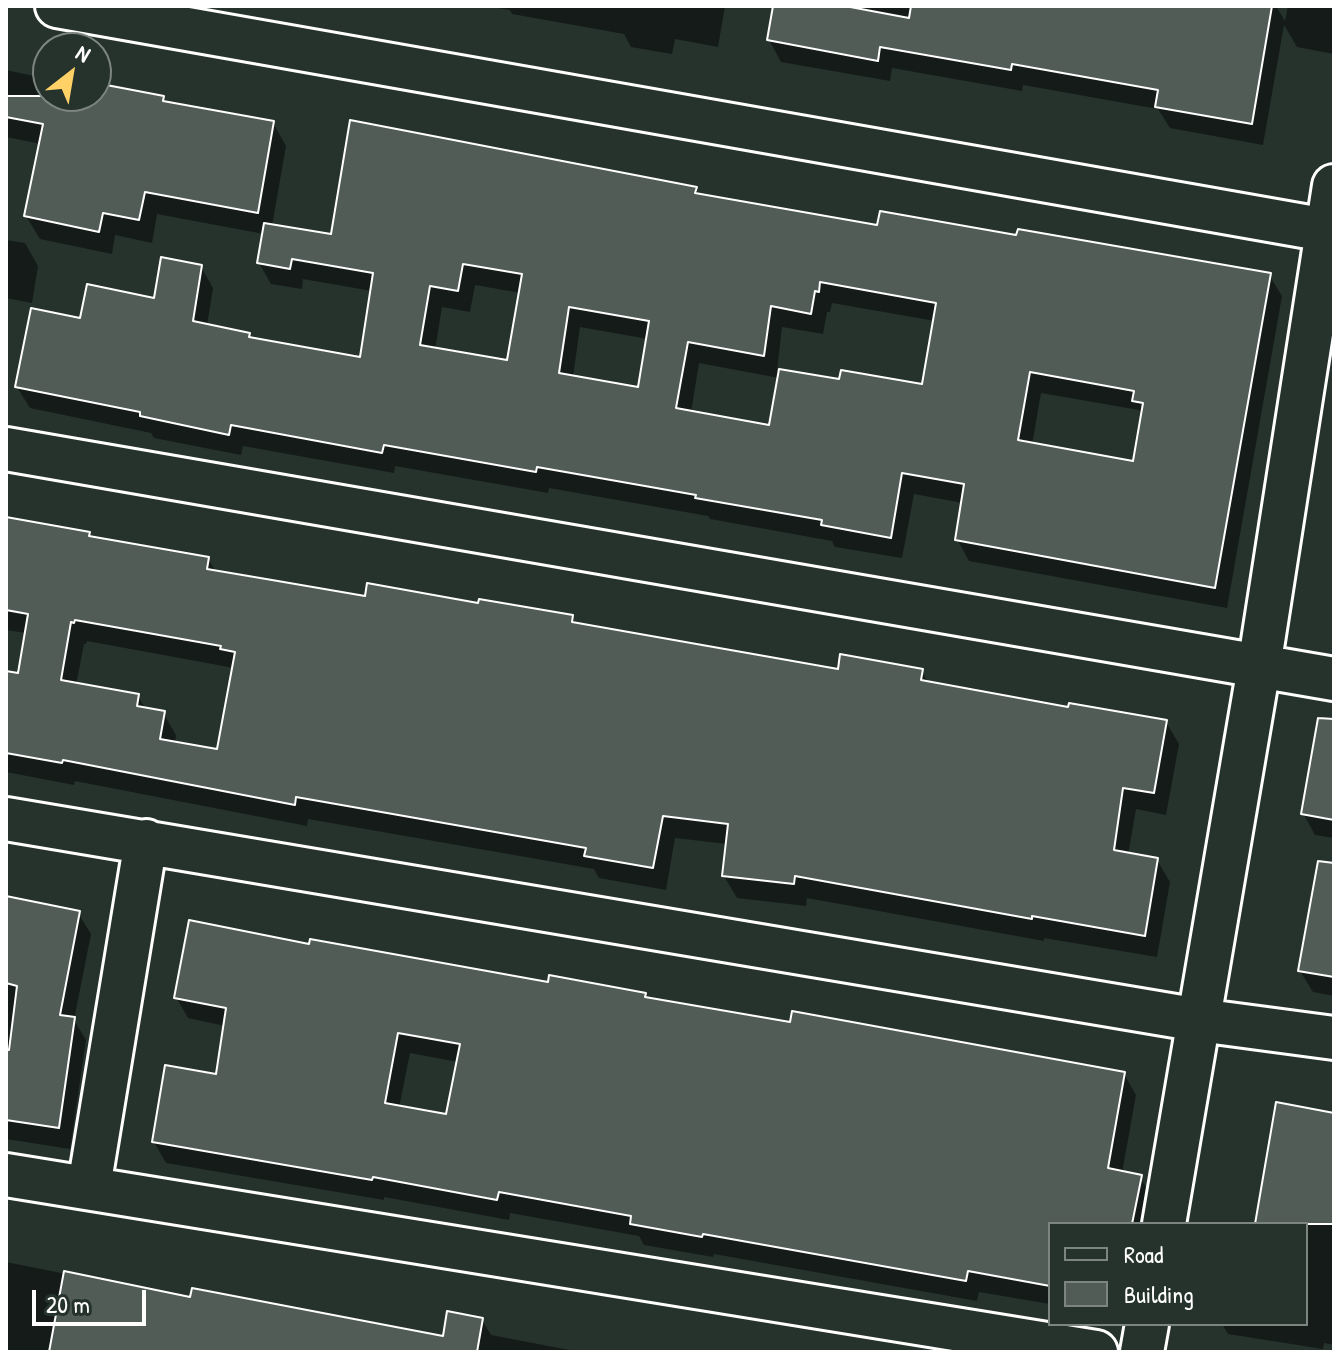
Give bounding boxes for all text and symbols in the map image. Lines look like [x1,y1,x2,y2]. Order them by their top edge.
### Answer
north arrow [32,32,112,112]
text: N [71,37,96,69]
legend [1048,1222,1308,1326]
text: Road [1124,1238,1163,1270]
scale bar [36,1274,150,1324]
text: Building [1124,1278,1194,1310]
text: 20 m [46,1288,90,1320]

